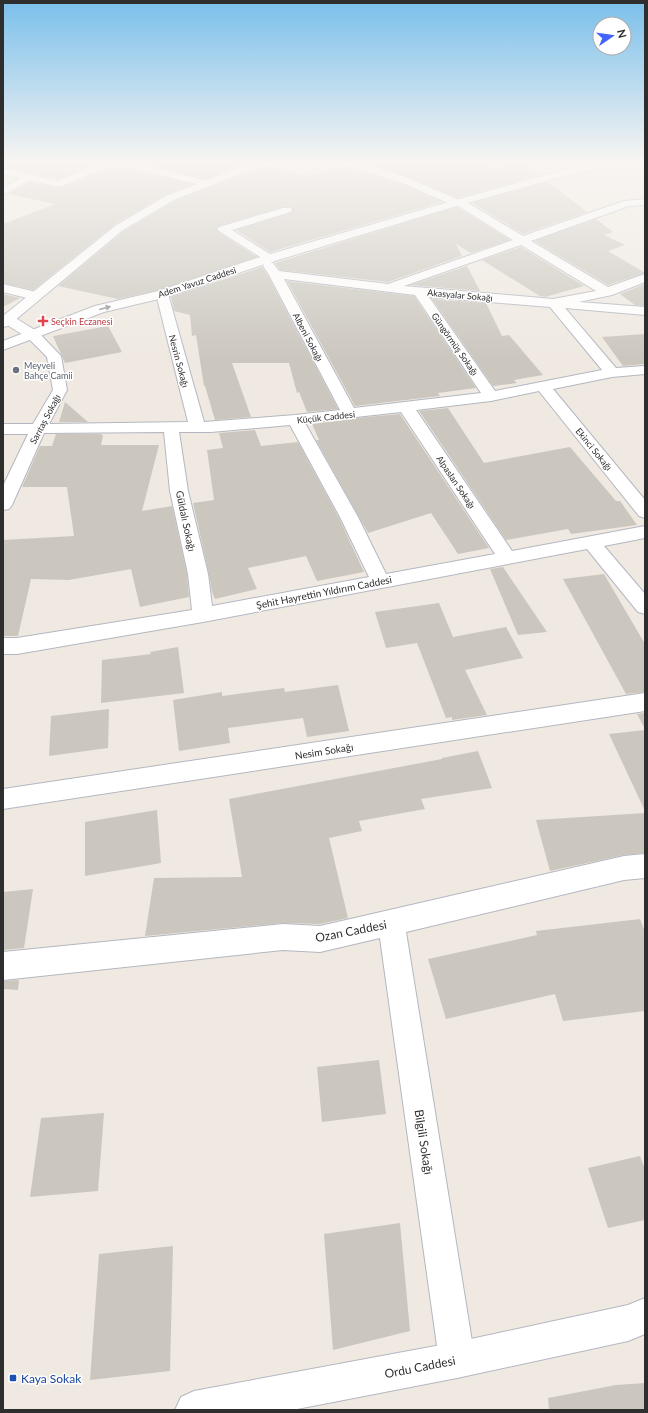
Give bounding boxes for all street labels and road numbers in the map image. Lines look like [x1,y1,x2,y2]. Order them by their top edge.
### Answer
street label: Adem Yavuz Caddesi [157,264,237,300]
street label: Akasyalar Sokağı [427,287,493,303]
street label: Albeni Sokağı [291,311,325,363]
street label: Güngörmüş Sokağı [429,311,481,377]
street label: Nesrin Sokağı [167,333,191,389]
street label: Sarıtaş Sokağı [27,392,63,446]
street label: Küçük Caddesi [296,408,356,426]
street label: Ekinci Sokağı [574,426,614,472]
street label: Alpaslan Sokağı [434,453,478,511]
street label: Güldalı Sokağı [174,490,198,552]
street label: Şehit Hayrettin Yıldırım Caddesi [255,573,393,611]
street label: Nesim Sokağı [294,740,354,762]
street label: Ozan Caddesi [314,917,388,945]
street label: Bilgili Sokağı [411,1108,437,1176]
street label: Ordu Caddesi [383,1353,457,1381]

